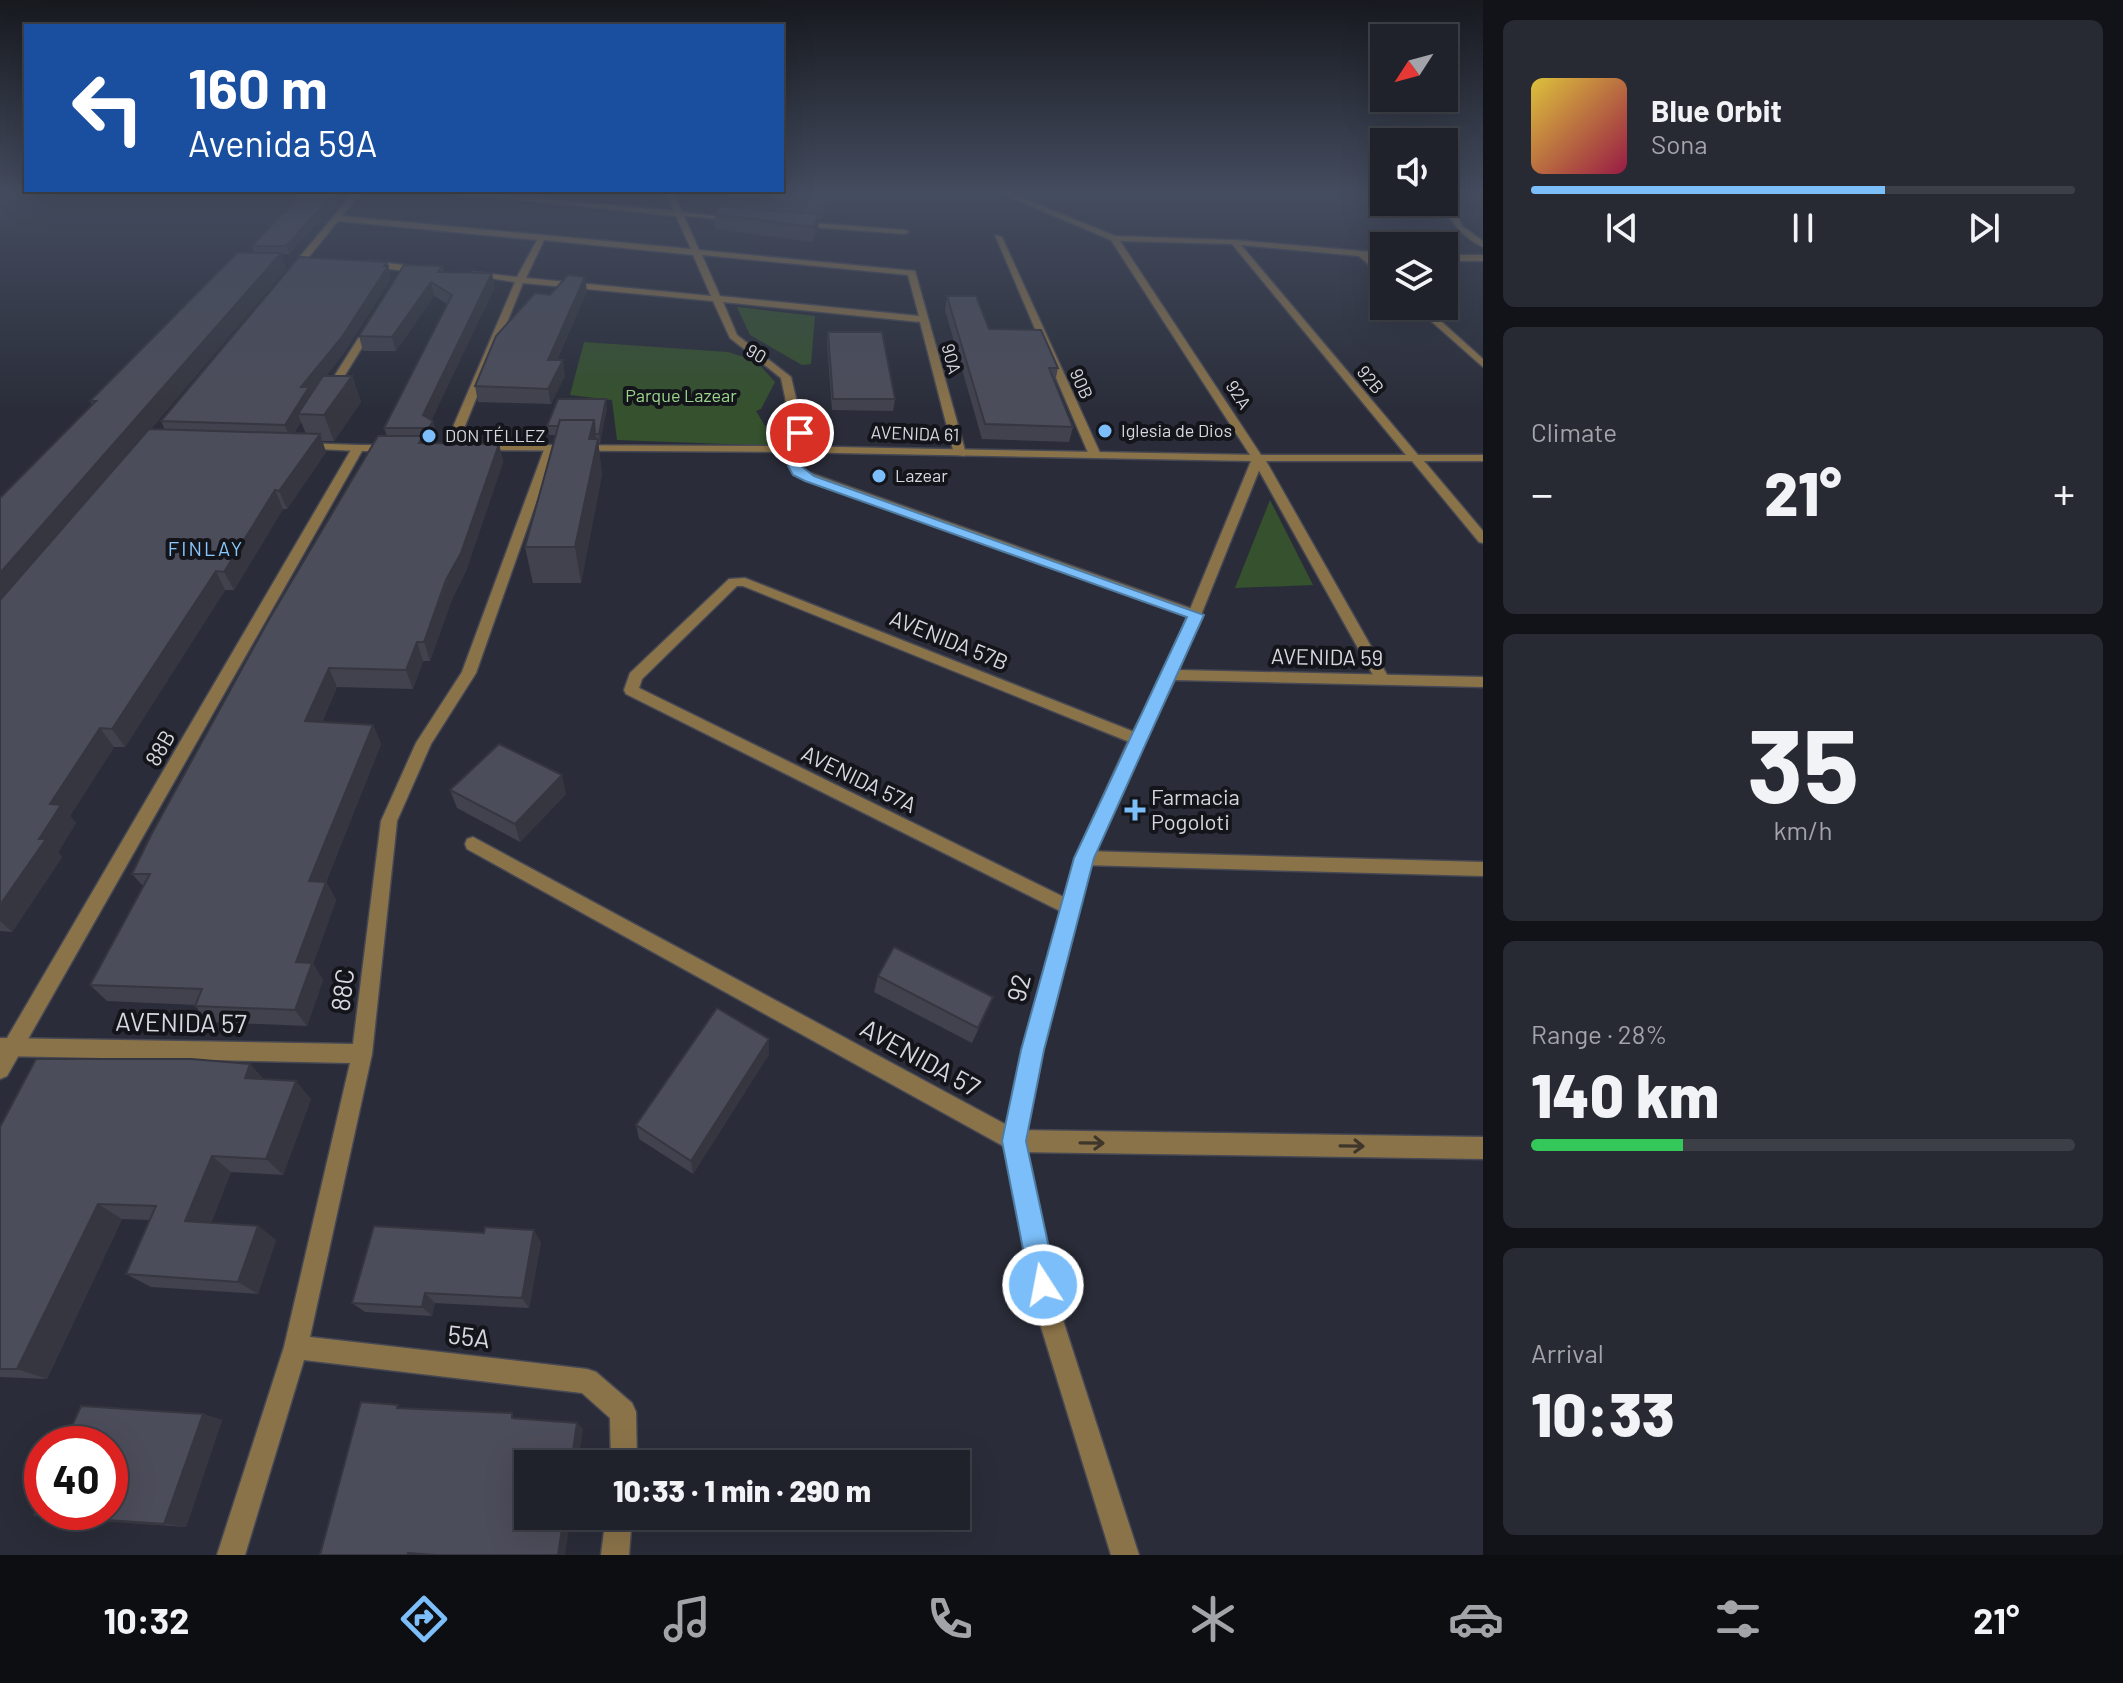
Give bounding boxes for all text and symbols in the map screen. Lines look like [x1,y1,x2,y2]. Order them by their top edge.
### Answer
north arrow [1370,24,1458,112]
map controls [1370,24,1458,320]
text: 160 m [188,53,328,120]
icon: left [56,56,160,160]
text: Blue Orbit [1651,92,1782,128]
text: Avenida 59A [188,121,377,164]
button: sound [1370,128,1458,216]
text: Sona [1651,128,1708,159]
icon: previous [1600,206,1644,250]
icon: pause [1781,206,1825,250]
icon: next [1962,206,2006,250]
button: layers [1370,232,1458,320]
street label: 90 [743,339,770,368]
street label: 90A [937,341,967,376]
street label: 92B [1353,361,1389,398]
street label: 90B [1066,365,1098,402]
street label: 92A [1221,376,1256,413]
park label: Parque Lazear [625,384,737,406]
pin [766,399,834,467]
icon: arrive [778,411,822,455]
text: Climate [1531,416,1617,447]
place label: Iglesia de Dios [1121,419,1232,441]
street label: AVENIDA 61 [870,420,960,446]
marker: Iglesia de Dios [1096,422,1114,440]
place label: DON TÉLLEZ [445,424,545,446]
marker: DON TÉLLEZ [420,427,438,445]
text: 21° [1764,456,1842,528]
place label: Lazear [895,464,948,486]
text: − [1531,466,1553,519]
text: + [2053,466,2075,519]
marker: Lazear [870,467,888,485]
district label: FINLAY [168,536,244,560]
street label: AVENIDA 57B [886,604,1012,675]
street label: AVENIDA 59 [1271,642,1383,670]
text: 35 [1747,699,1859,824]
street label: 88B [139,725,180,770]
street label: AVENIDA 57A [798,739,921,817]
place label: Farmacia Pogoloti [1151,783,1240,834]
marker: Farmacia Pogoloti [1126,801,1144,819]
text: km/h [1774,814,1832,845]
street label: 88C [324,967,360,1013]
street label: 92 [999,971,1036,1005]
street label: AVENIDA 57 [115,1005,247,1038]
street label: AVENIDA 57 [856,1011,986,1102]
text: Range · 28% [1531,1018,1667,1049]
text: 140 km [1531,1058,1719,1130]
one-way arrow [1078,1135,1105,1150]
one-way arrow [1338,1138,1365,1154]
position arrow [1001,1243,1085,1327]
street label: 55A [446,1318,492,1353]
text: Arrival [1531,1337,1604,1368]
text: 10:33 [1531,1377,1675,1449]
speed limit sign: 40 [24,1426,128,1530]
text: 10:33 · 1 min · 290 m [613,1472,871,1508]
icon: directions [396,1591,452,1647]
icon: music [659,1591,715,1647]
icon: phone [922,1591,978,1647]
icon: climate [1185,1591,1241,1647]
icon: car [1448,1591,1504,1647]
icon: filters [1710,1591,1766,1647]
text: 10:32 [103,1598,189,1641]
text: 21° [1973,1598,2020,1641]

